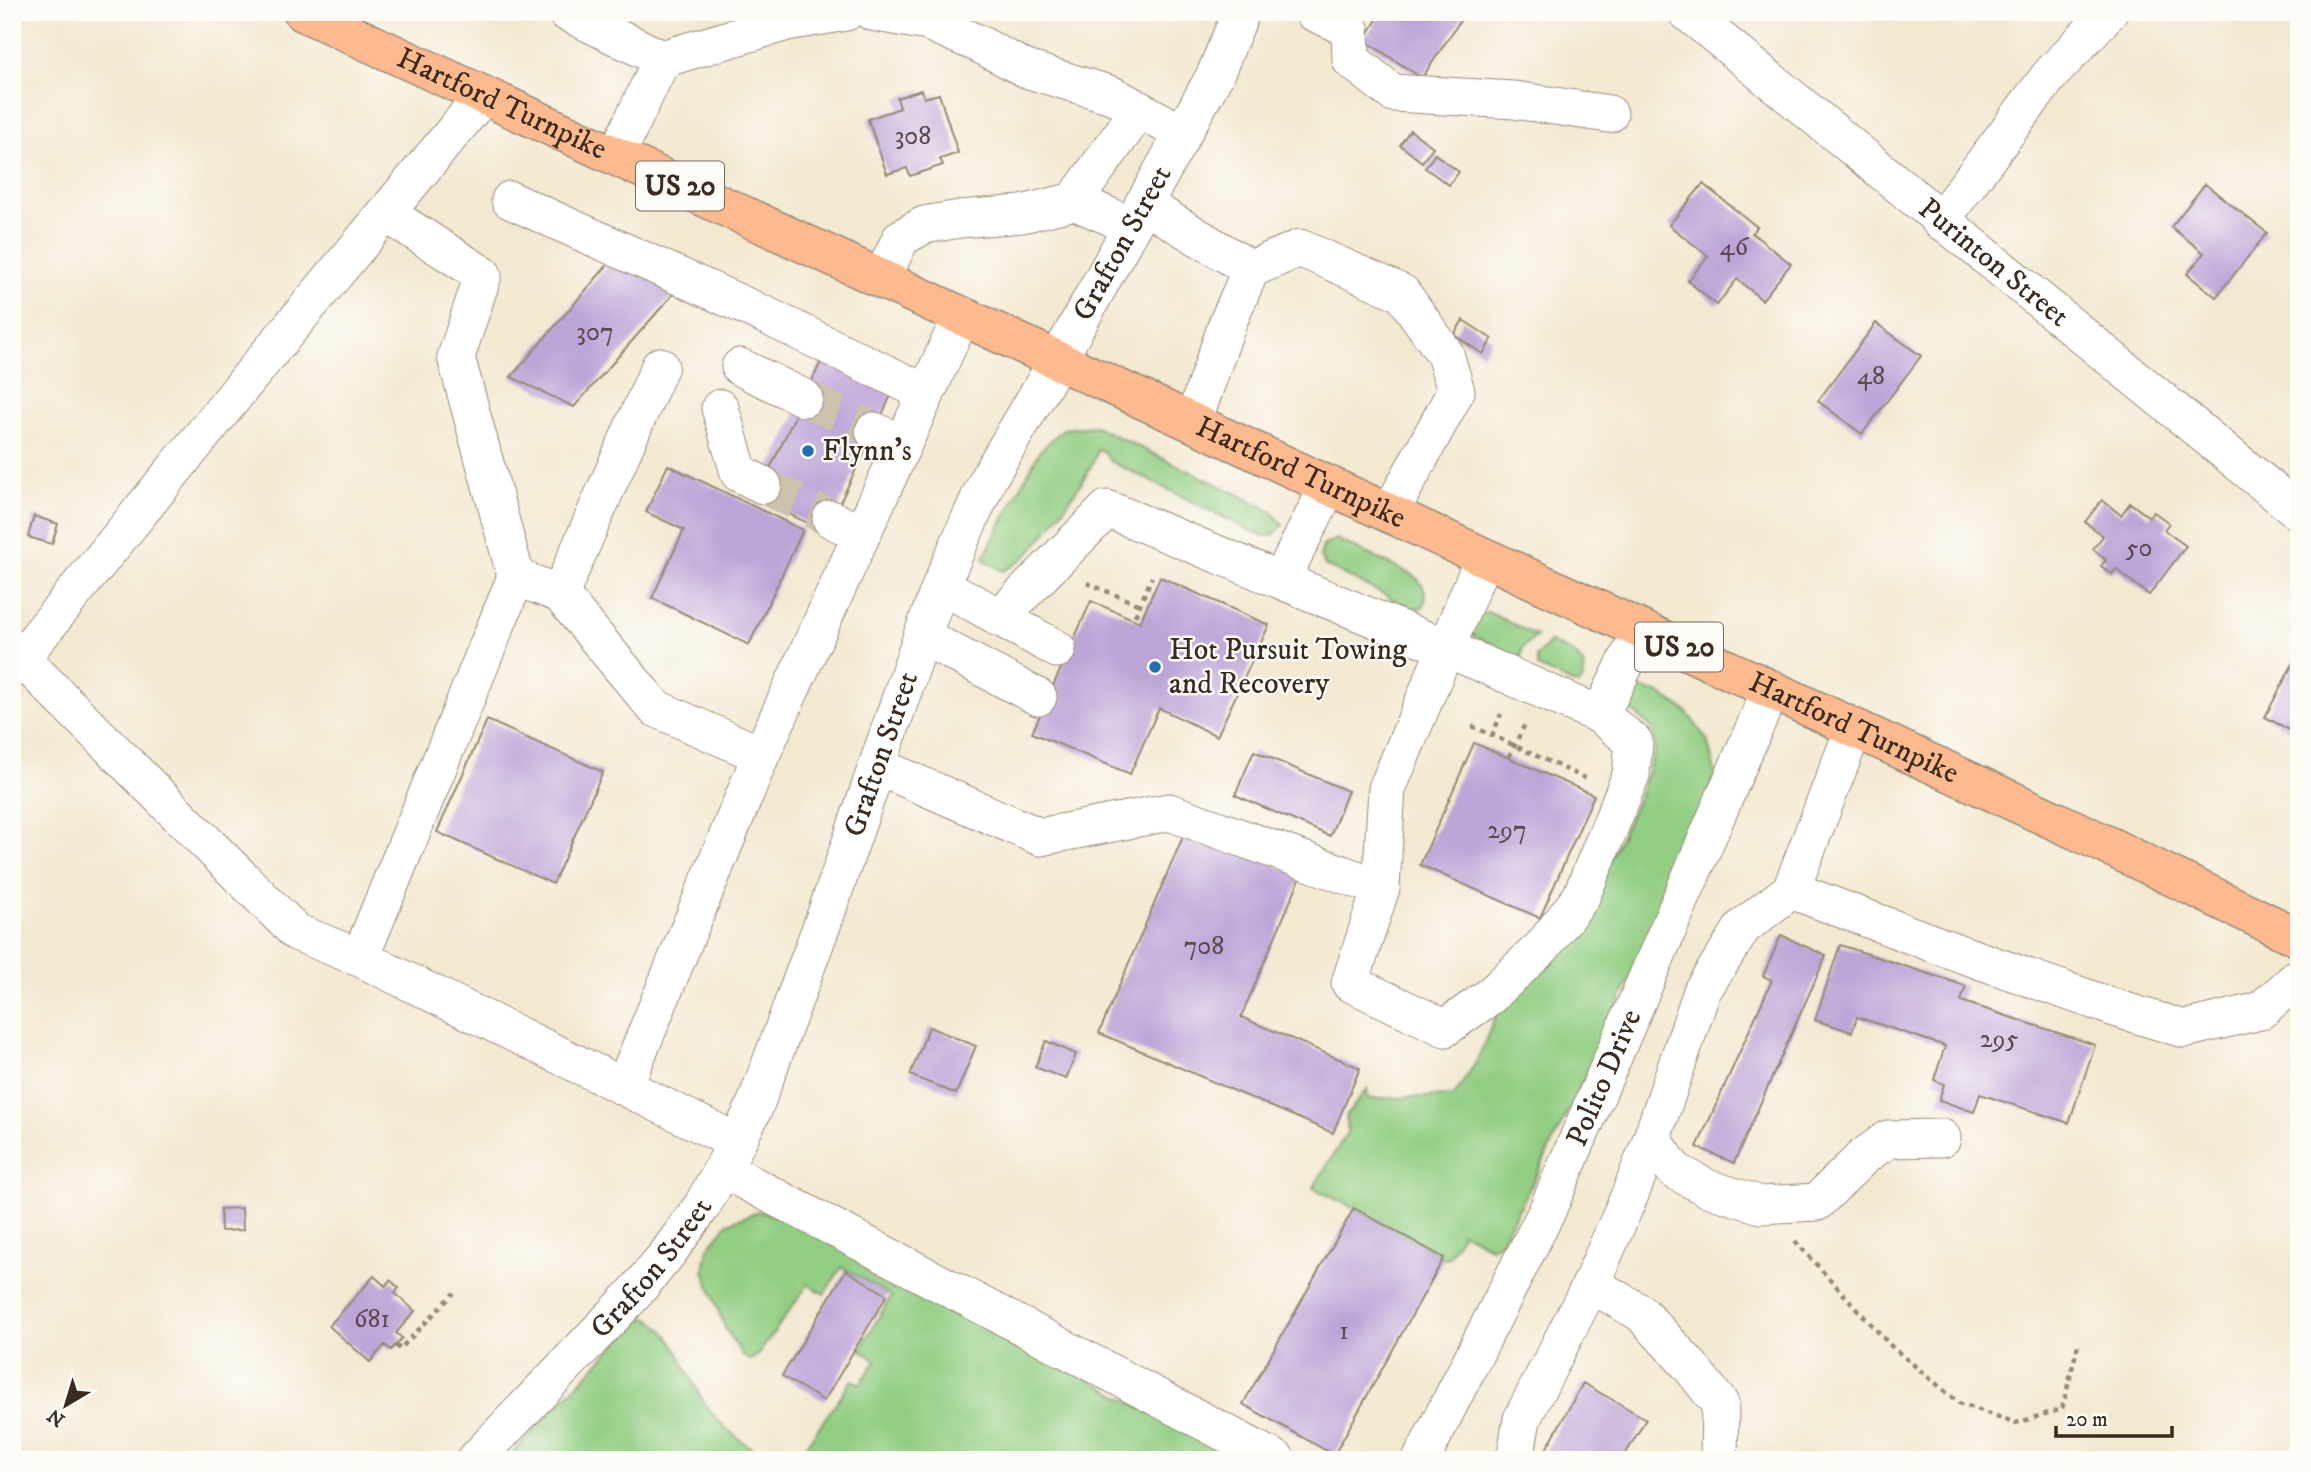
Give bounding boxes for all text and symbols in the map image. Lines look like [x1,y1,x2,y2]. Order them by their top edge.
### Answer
street label: Hartford Turnpike [391,39,613,168]
house number: 308 [895,120,931,153]
street label: Grafton Street [1065,159,1180,327]
road number: US 20 [636,162,724,210]
street label: Purinton Street [1911,190,2076,335]
house number: 46 [1720,231,1750,264]
house number: 307 [576,316,614,349]
house number: 48 [1857,360,1885,393]
street label: Hartford Turnpike [1190,408,1412,537]
place label: Flynn's [822,433,912,470]
marker: Flynn's [800,443,816,459]
house number: 50 [2126,532,2152,565]
road number: US 20 [1635,622,1723,672]
place label: Hot Pursuit Towing and Recovery [1169,632,1407,703]
marker: Hot Pursuit Towing and Recovery [1147,659,1163,675]
street label: Hartford Turnpike [1743,663,1965,792]
street label: Grafton Street [836,667,927,841]
house number: 297 [1487,814,1527,847]
house number: 708 [1184,930,1224,963]
street label: Polito Drive [1558,1004,1650,1152]
house number: 295 [1980,1023,2018,1056]
street label: Grafton Street [583,1192,721,1346]
house number: 681 [354,1303,390,1336]
house number: 1 [1339,1315,1349,1348]
north arrow [32,1370,102,1440]
scale bar [2056,1395,2171,1439]
text: N [43,1403,70,1431]
text: 20 m [2066,1407,2108,1433]

